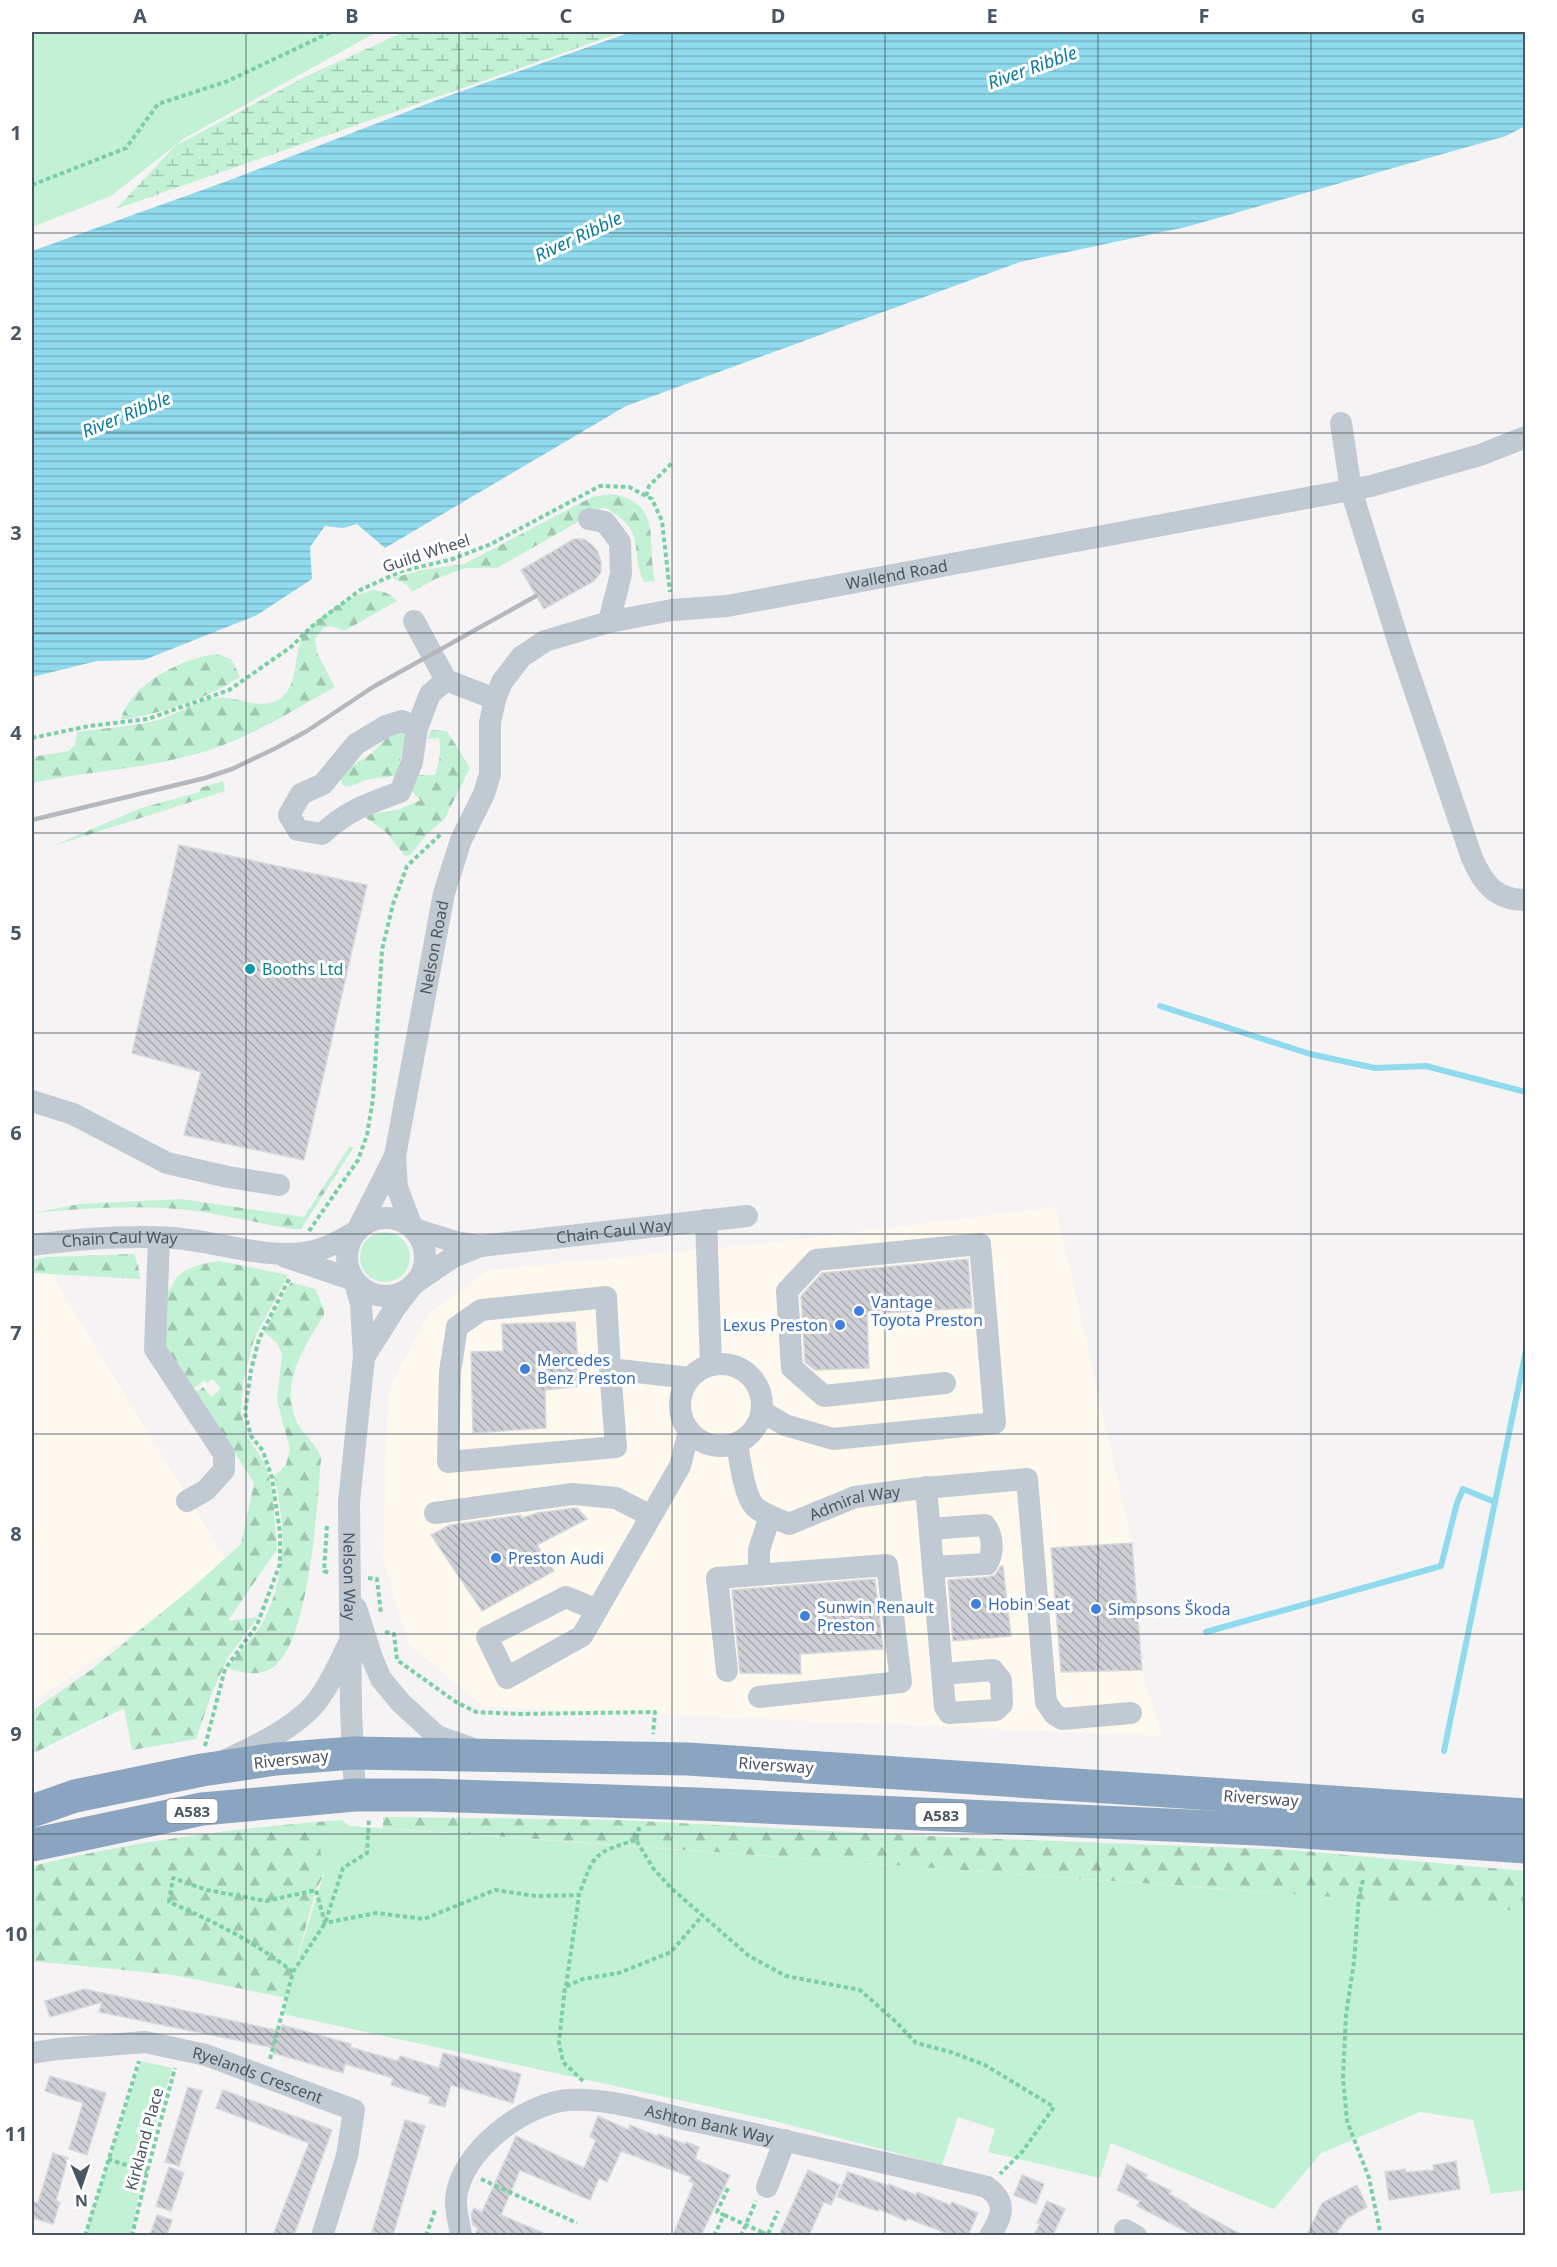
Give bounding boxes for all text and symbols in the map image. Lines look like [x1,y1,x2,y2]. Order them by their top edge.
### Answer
text: A [133,2,147,29]
text: B [345,2,359,29]
text: C [560,2,573,29]
text: D [771,2,785,29]
text: E [986,2,998,29]
text: F [1199,2,1209,29]
text: G [1411,2,1425,29]
water label: River Ribble [984,40,1080,94]
text: 1 [10,119,22,146]
water label: River Ribble [531,205,626,267]
text: 2 [10,319,22,346]
water label: River Ribble [78,385,174,443]
text: 3 [10,519,22,546]
street label: Guild Wheel [379,529,473,577]
street label: Wallend Road [844,554,949,595]
text: 4 [10,719,22,746]
street label: Nelson Road [414,899,453,996]
text: 5 [10,919,22,946]
place label: Booths Ltd [262,958,343,980]
marker: Booths Ltd [243,962,257,976]
text: 6 [10,1119,22,1146]
street label: Chain Caul Way [555,1213,674,1248]
street label: Chain Caul Way [61,1226,179,1252]
place label: Vantage Toyota Preston [871,1291,983,1331]
marker: Vantage Toyota Preston [852,1304,866,1318]
place label: Lexus Preston [723,1314,828,1336]
marker: Lexus Preston [833,1318,847,1332]
text: 7 [10,1319,22,1346]
place label: Mercedes Benz Preston [537,1349,636,1389]
marker: Mercedes Benz Preston [518,1362,532,1376]
street label: Admiral Way [806,1480,902,1526]
text: 8 [10,1520,22,1547]
street label: Nelson Way [338,1532,361,1622]
place label: Preston Audi [508,1547,604,1569]
marker: Preston Audi [489,1551,503,1565]
place label: Hobin Seat [988,1593,1070,1615]
place label: Sunwin Renault Preston [817,1596,934,1636]
marker: Hobin Seat [969,1597,983,1611]
place label: Simpsons Škoda [1108,1598,1231,1620]
marker: Simpsons Škoda [1089,1602,1103,1616]
marker: Sunwin Renault Preston [798,1609,812,1623]
text: 9 [10,1720,22,1747]
street label: Riversway [252,1744,330,1774]
street label: Riversway [738,1751,815,1779]
street label: Riversway [1223,1784,1300,1812]
road number: A583 [166,1799,218,1823]
road number: A583 [916,1803,966,1827]
text: 10 [5,1920,27,1947]
street label: Ryelands Crescent [190,2041,326,2108]
street label: Kirkland Place [120,2085,168,2193]
street label: Ashton Bank Way [643,2099,776,2149]
text: 11 [5,2120,27,2147]
north arrow [51,2156,111,2216]
text: N [75,2190,88,2212]

